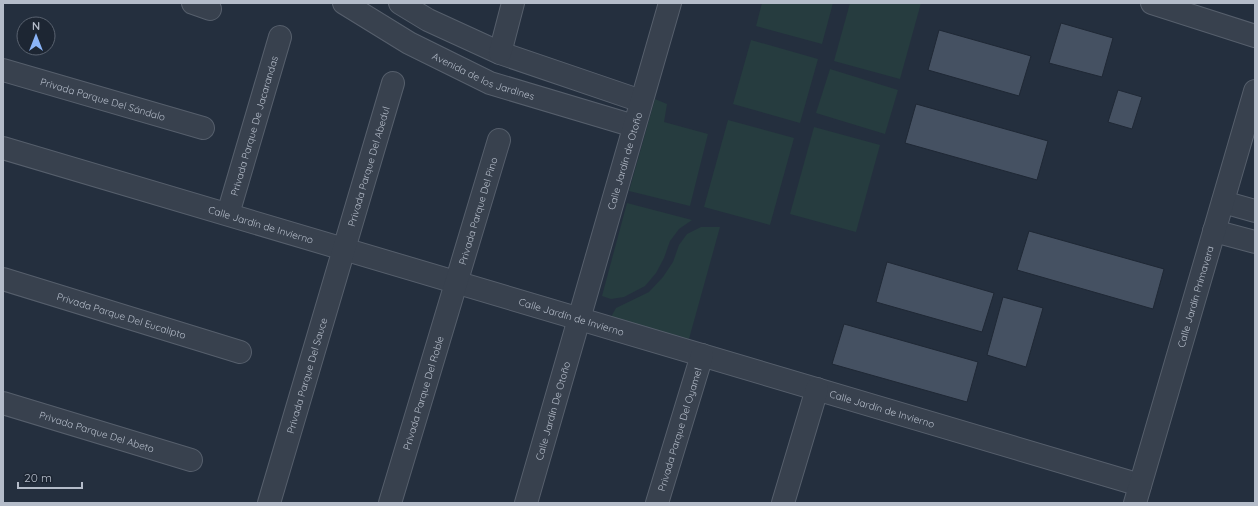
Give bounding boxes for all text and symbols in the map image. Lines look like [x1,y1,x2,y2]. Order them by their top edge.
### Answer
north arrow [16,16,56,56]
text: N [32,19,40,33]
street label: Avenida de los Jardines [430,49,536,103]
street label: Privada Parque De Jacarandas [228,54,281,197]
street label: Privada Parque Del Sándalo [39,75,167,124]
street label: Privada Parque Del Abedul [345,105,393,228]
street label: Calle Jardín de Otoño [605,111,645,211]
street label: Privada Parque Del Pino [456,156,501,266]
street label: Calle Jardín de Invierno [207,203,315,247]
street label: Calle Jardín Primavera [1175,244,1217,349]
street label: Privada Parque Del Eucalipto [55,290,187,342]
street label: Calle Jardín de Invierno [517,295,626,339]
street label: Privada Parque Del Sauce [284,316,330,435]
street label: Privada Parque Del Roble [400,334,447,452]
street label: Calle Jardín De Otoño [533,360,573,462]
street label: Privada Parque Del Oyamel [655,366,705,493]
street label: Calle Jardín de Invierno [828,387,936,431]
street label: Privada Parque Del Abeto [38,408,156,455]
scale bar [18,464,82,490]
text: 20 m [24,470,52,485]

